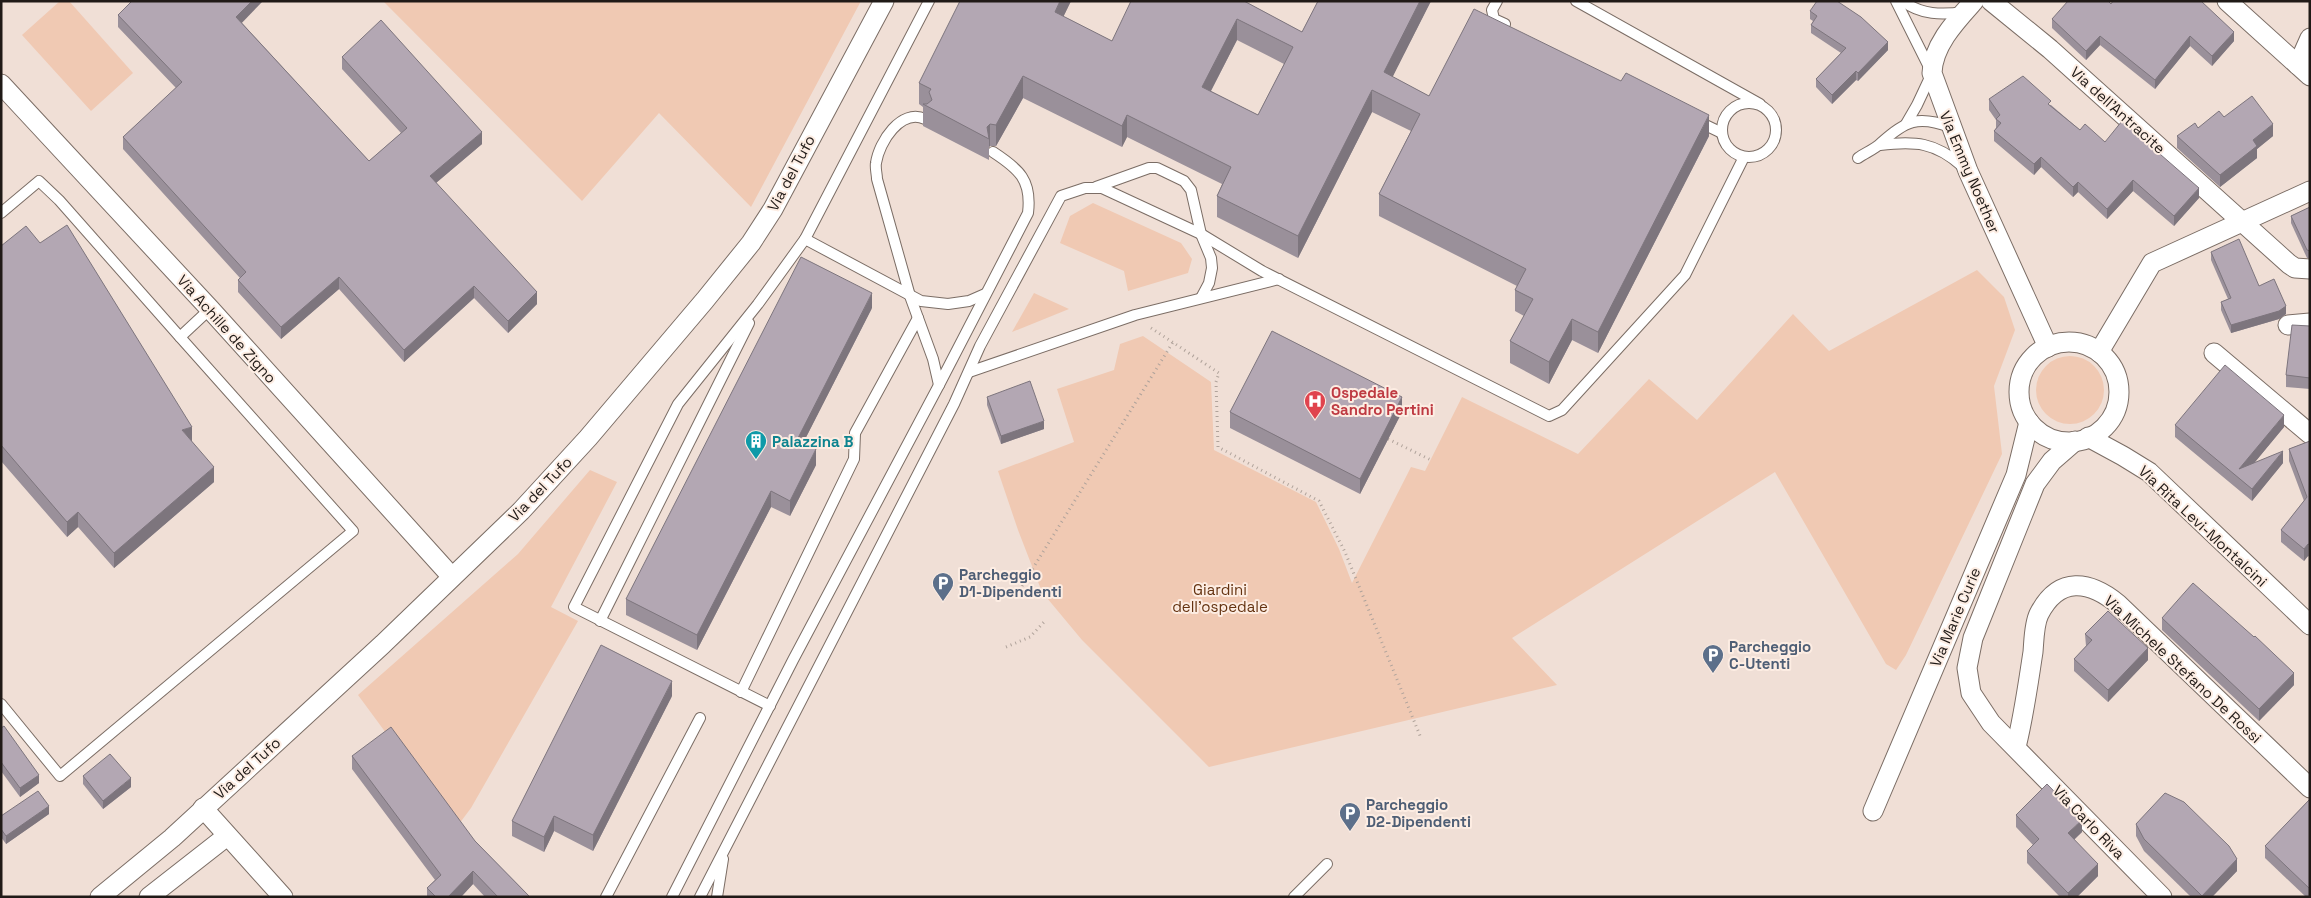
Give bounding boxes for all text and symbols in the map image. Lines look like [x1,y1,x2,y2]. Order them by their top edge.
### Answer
street label: Via dell'Antracite [2067,62,2169,158]
street label: Via Emmy Noether [1936,108,2004,236]
street label: Via del Tufo [763,132,819,214]
street label: Via Achille de Zigno [173,271,281,387]
place label: Ospedale Sandro Pertini [1331,383,1434,419]
hospital icon: Ospedale Sandro Pertini [1303,389,1327,420]
building icon: Palazzina B [744,429,768,460]
place label: Palazzina B [772,432,853,451]
street label: Via del Tufo [504,452,576,526]
street label: Via Rita Levi-Montalcini [2135,461,2271,591]
street label: Via Marie Curie [1926,564,1985,670]
place label: Parcheggio D1-Dipendenti [959,565,1062,601]
parking icon: Parcheggio D1-Dipendenti [931,571,955,602]
park label: Giardini dell'ospedale [1172,580,1268,616]
street label: Via Michele Stefano De Rossi [2100,591,2266,747]
place label: Parcheggio C-Utenti [1729,637,1811,673]
parking icon: Parcheggio C-Utenti [1701,643,1725,674]
street label: Via del Tufo [210,733,284,803]
street label: Via Carlo Riva [2049,781,2129,863]
place label: Parcheggio D2-Dipendenti [1366,795,1471,831]
parking icon: Parcheggio D2-Dipendenti [1338,801,1362,832]

